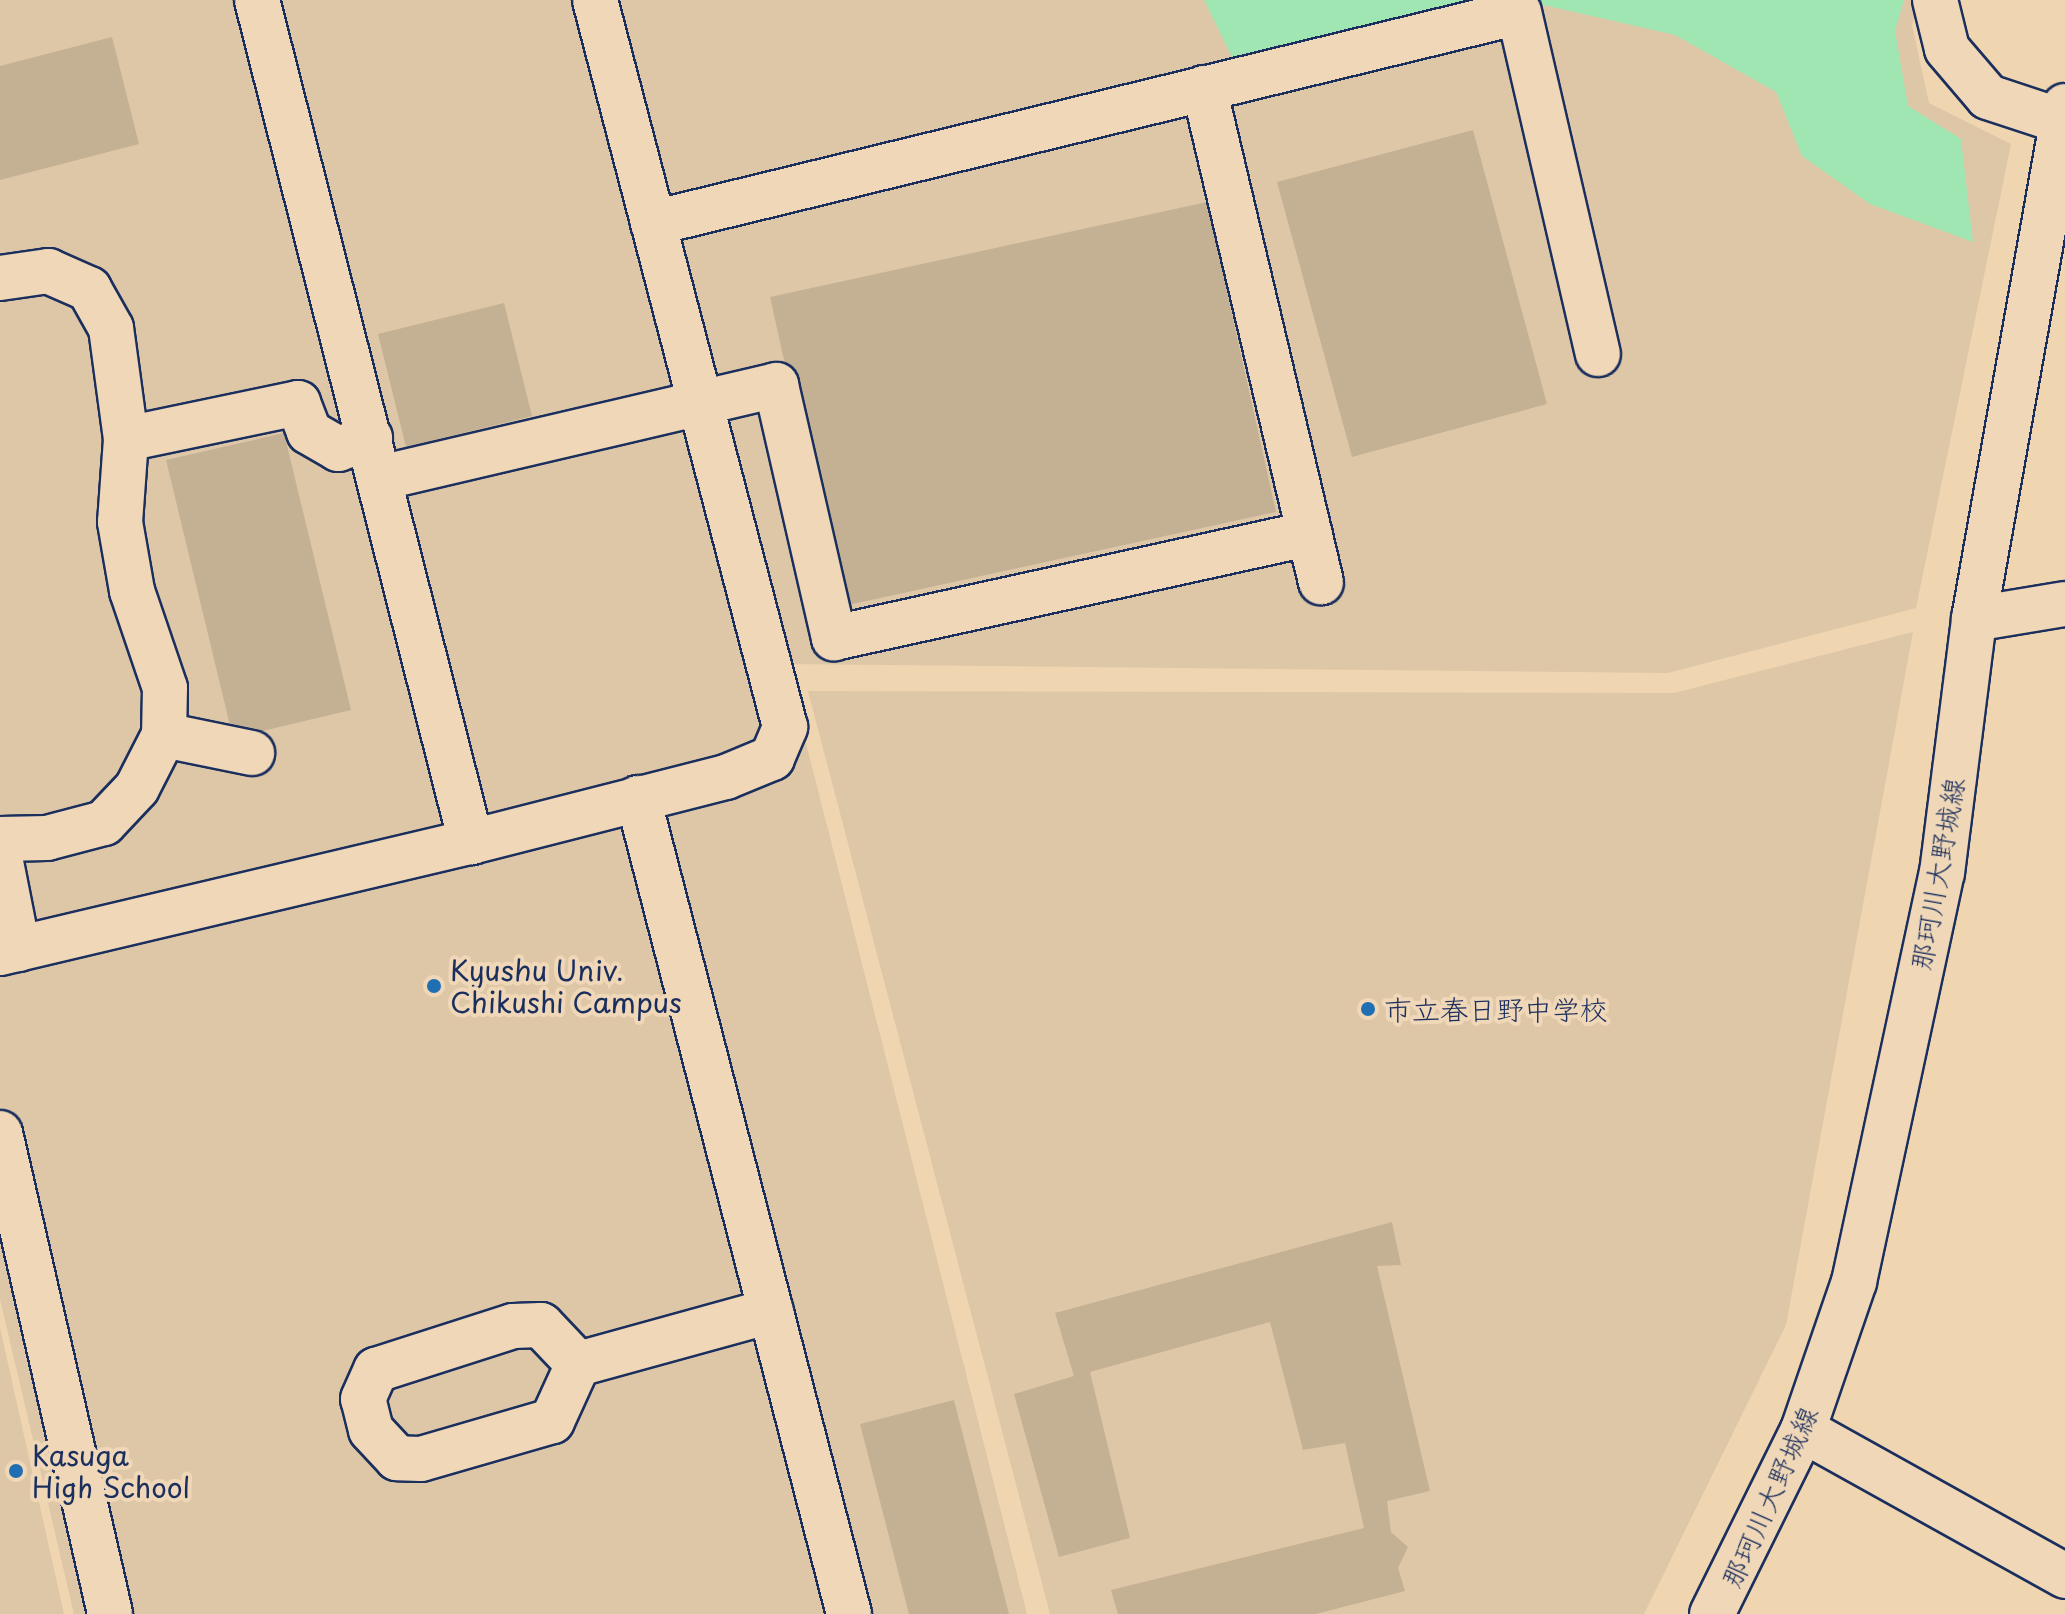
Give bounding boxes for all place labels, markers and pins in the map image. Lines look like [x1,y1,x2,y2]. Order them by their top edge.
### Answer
place label: Kyushu Univ. Chikushi Campus [450,953,683,1019]
marker: Kyushu Univ. Chikushi Campus [425,977,443,995]
place label: 市立春日野中学校 [1384,992,1608,1026]
marker: 市立春日野中学校 [1359,1000,1377,1018]
place label: Kasuga High School [32,1438,191,1504]
marker: Kasuga High School [7,1462,25,1480]

